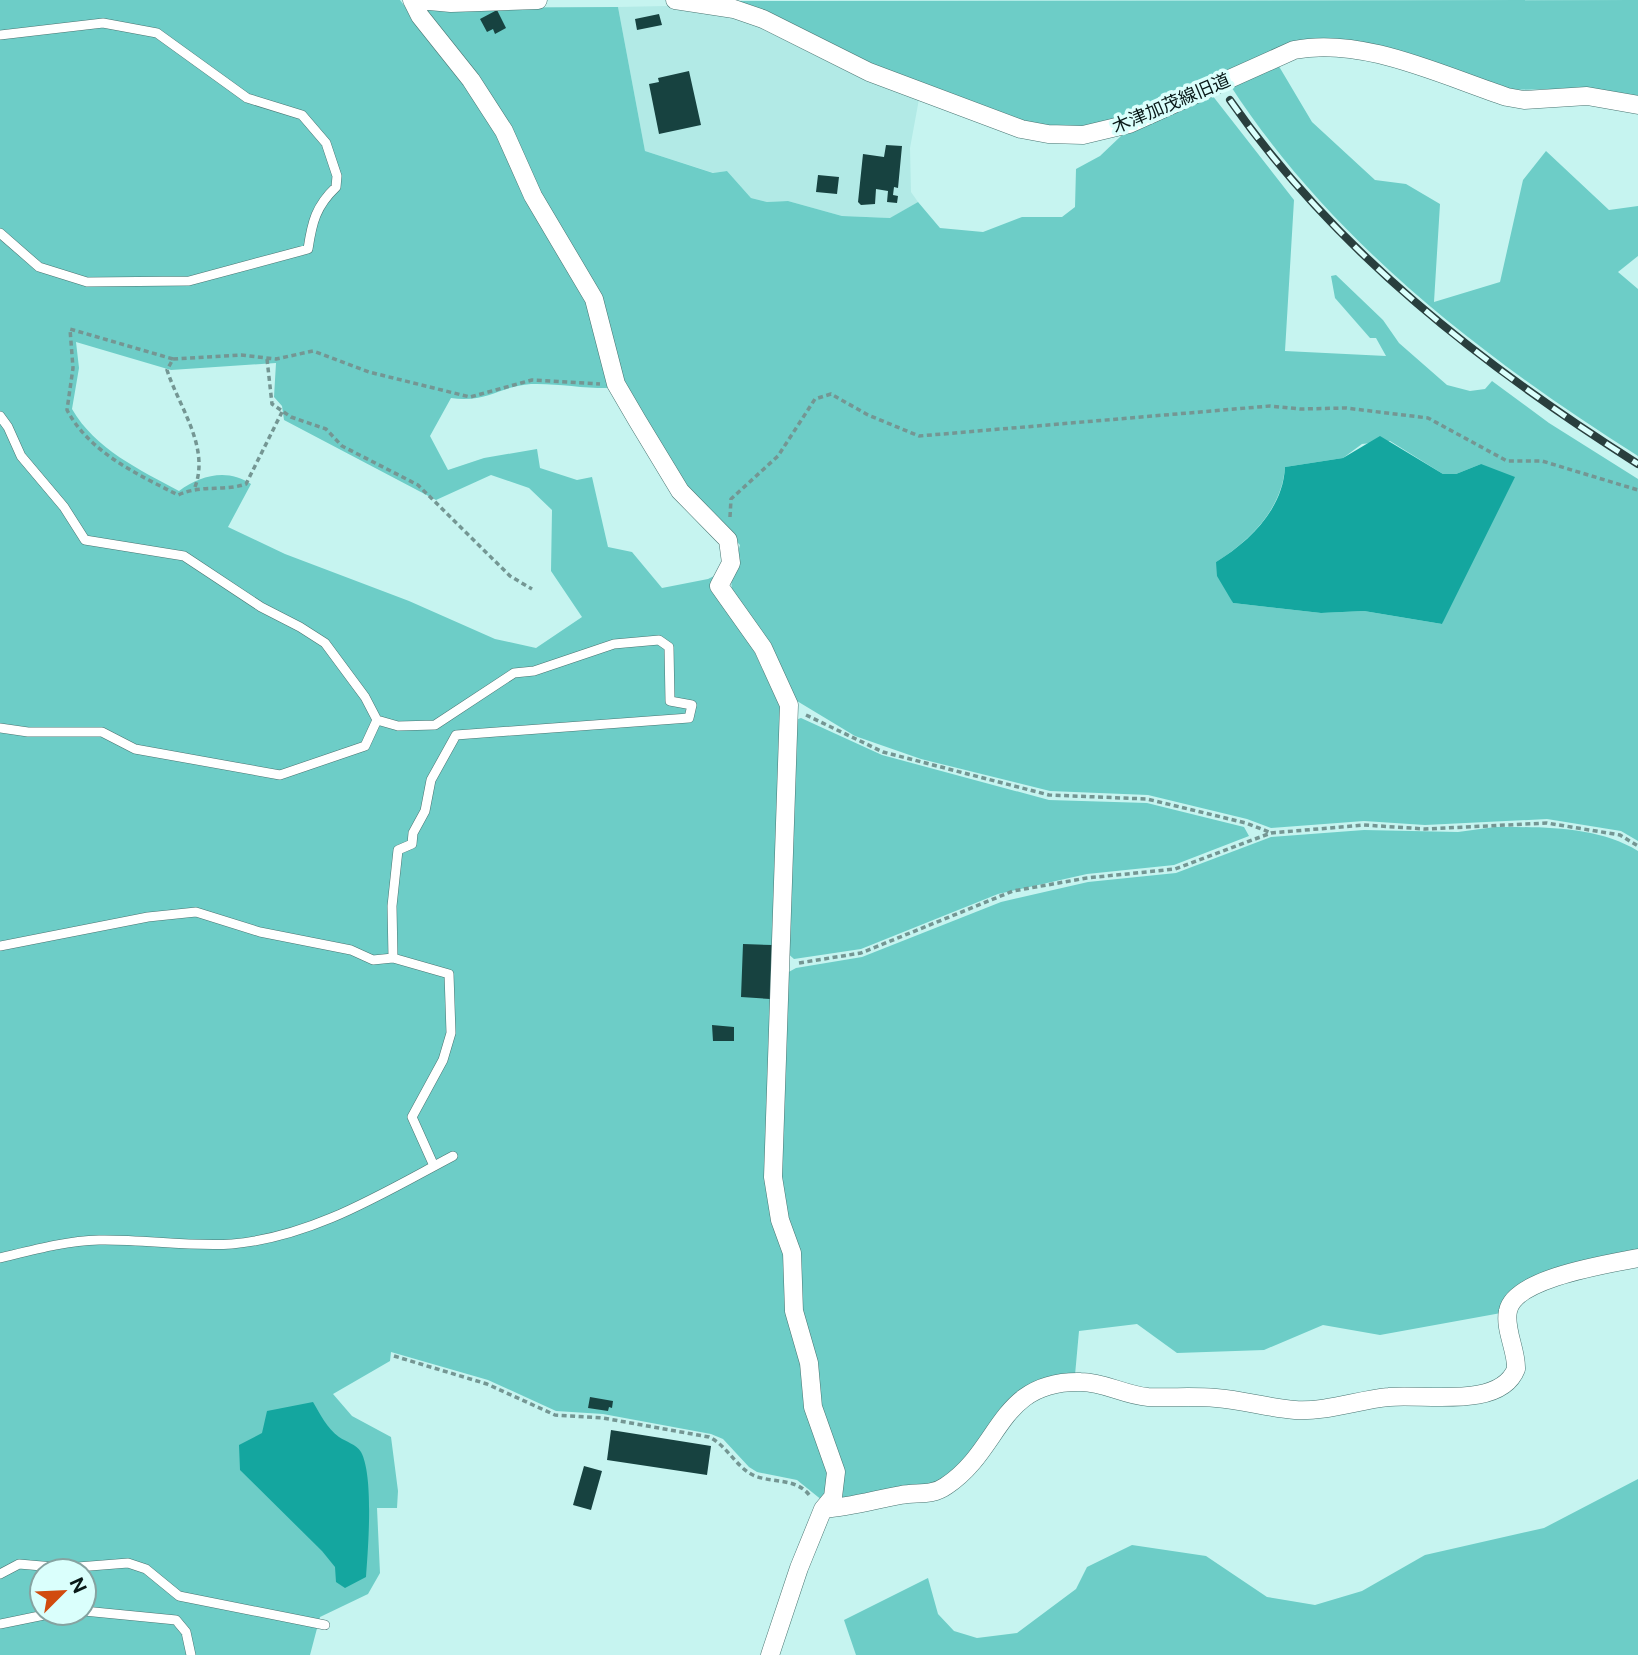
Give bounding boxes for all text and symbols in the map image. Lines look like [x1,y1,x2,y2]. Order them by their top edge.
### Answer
street label: 木津加茂線旧道 [1109,69,1233,137]
north arrow [28,1557,98,1627]
text: N [65,1574,92,1596]

